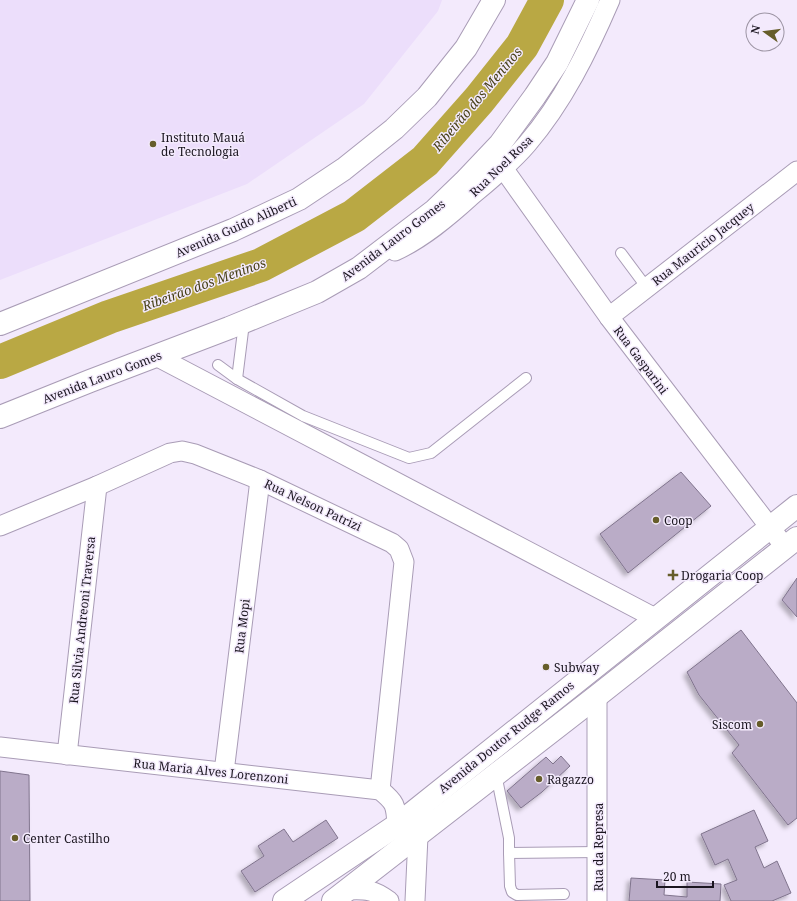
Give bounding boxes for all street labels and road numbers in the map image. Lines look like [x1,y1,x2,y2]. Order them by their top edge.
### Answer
street label: Rua Noel Rosa [466,131,536,200]
street label: Avenida Guido Aliberti [173,193,299,261]
street label: Avenida Lauro Gomes [338,195,448,285]
street label: Rua Mauricio Jacquey [648,199,758,289]
street label: Rua Gasparini [610,322,672,398]
street label: Avenida Lauro Gomes [40,346,164,408]
street label: Rua Nelson Patrizi [262,475,365,535]
street label: Rua Silvia Andreoni Traversa [65,535,99,704]
street label: Rua Mopi [230,598,254,654]
street label: Avenida Doutor Rudge Ramos [434,677,578,797]
street label: Rua Maria Alves Lorenzoni [133,754,289,788]
street label: Rua da Represa [590,803,607,891]

